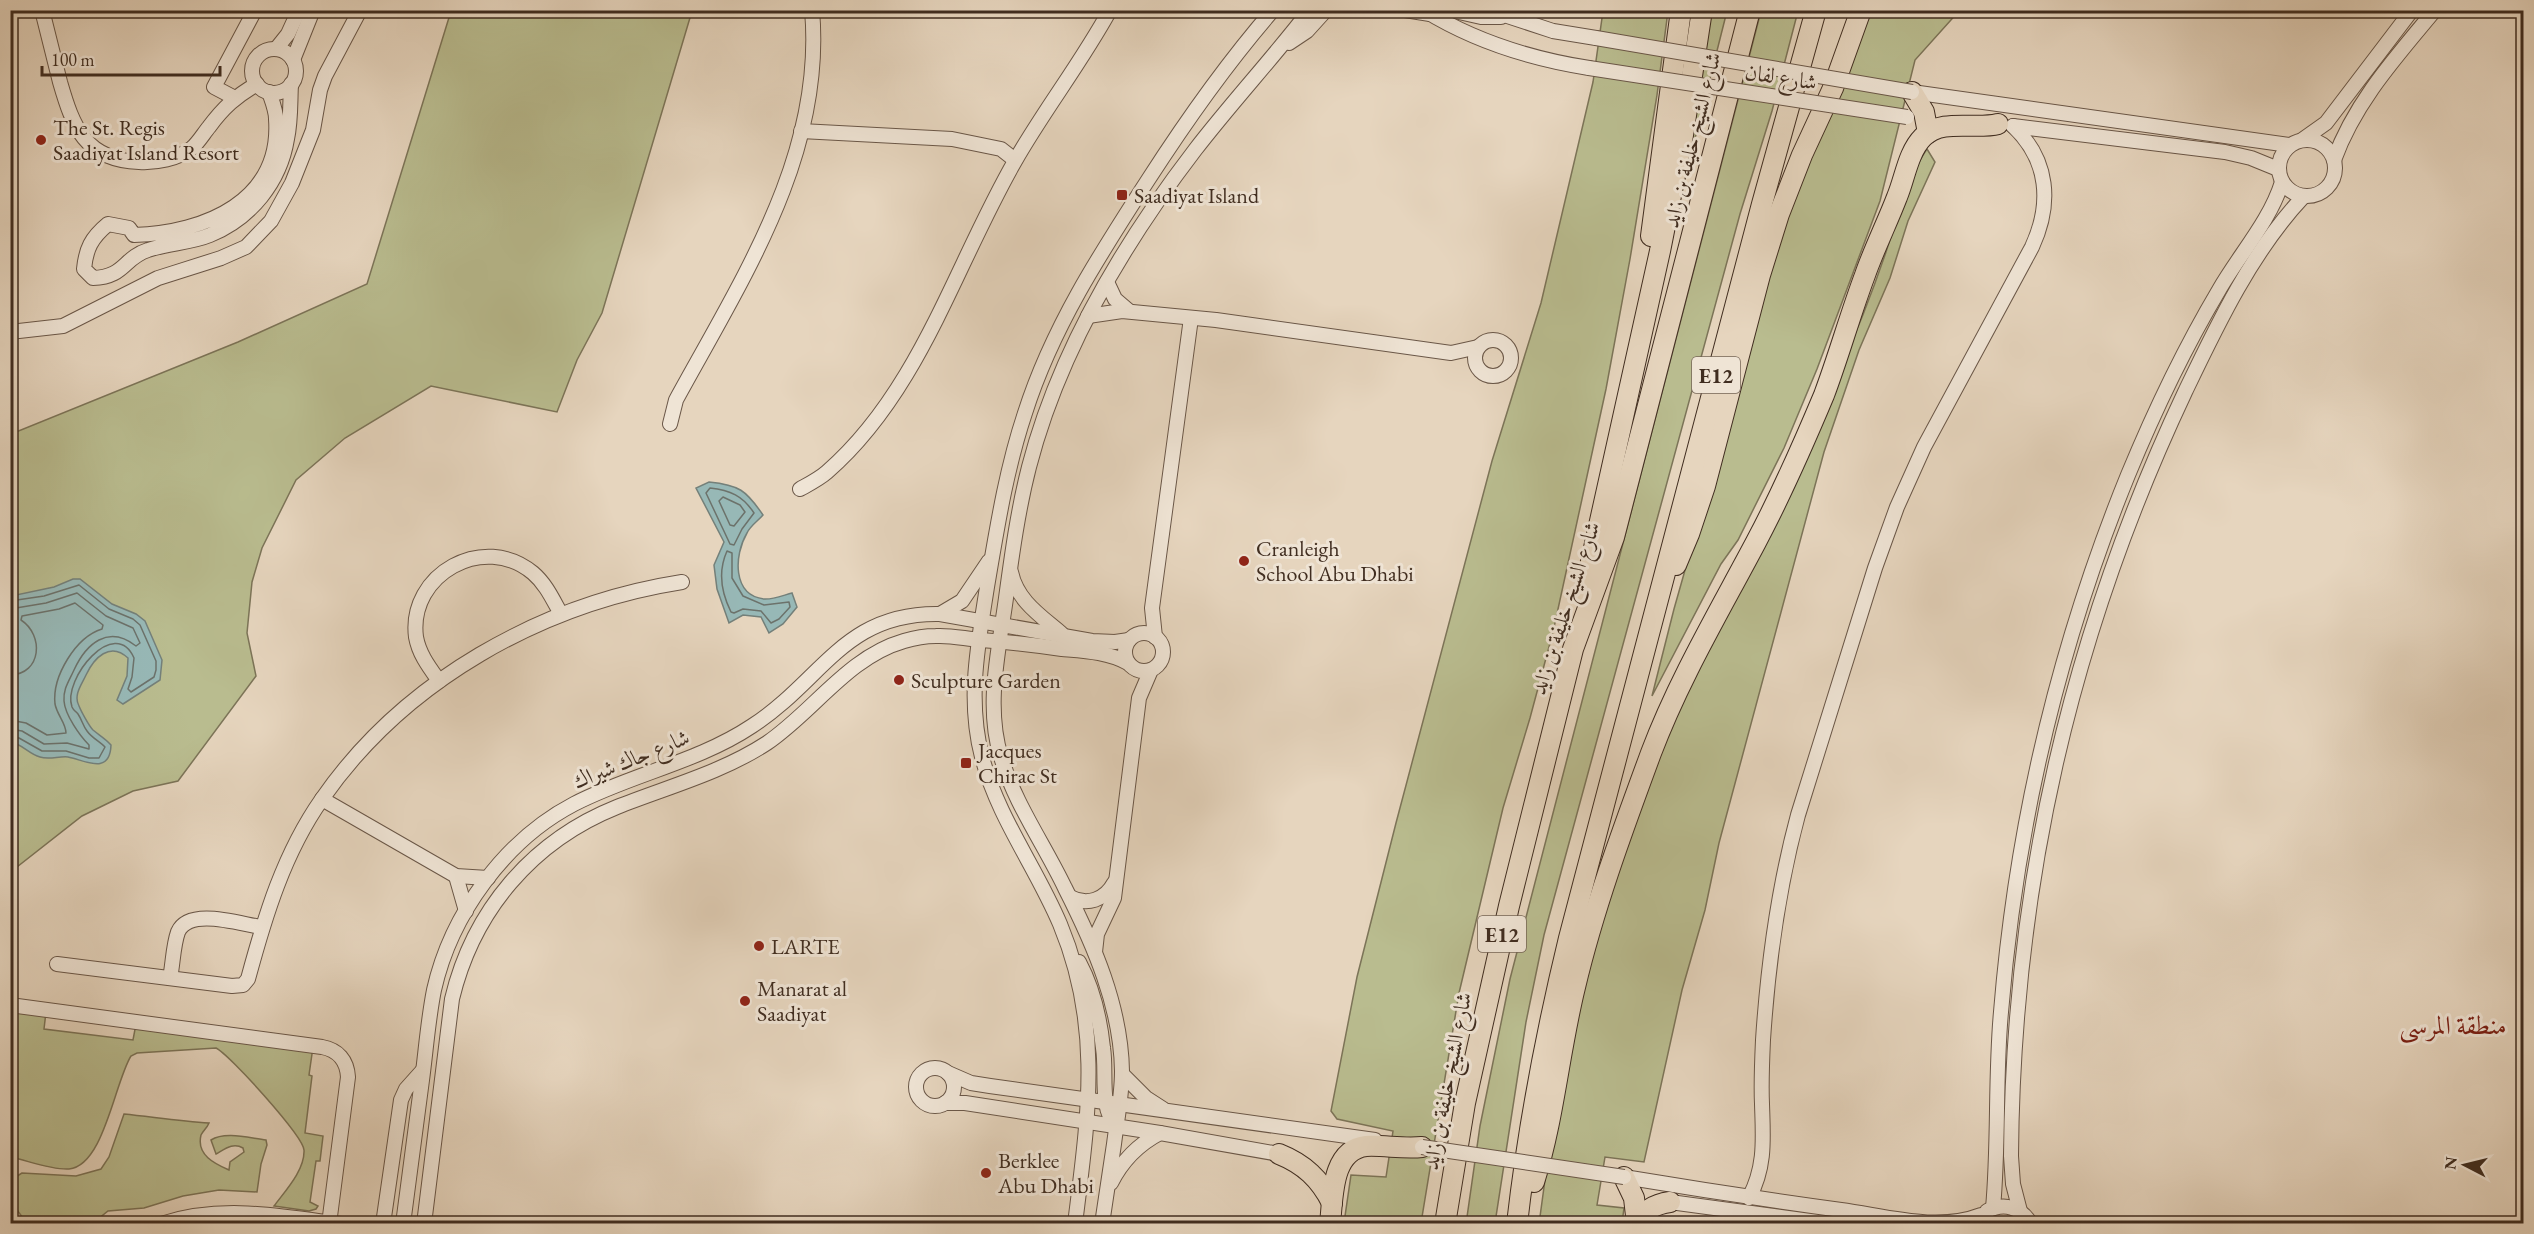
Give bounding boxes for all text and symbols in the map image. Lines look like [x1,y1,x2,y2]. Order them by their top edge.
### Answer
scale bar [42,39,220,77]
text: 100 m [51,48,95,71]
street label: شارع الشيخ خليفة بن زايد [1656,49,1733,232]
street label: شارع لفان [1742,57,1819,101]
place label: The St. Regis Saadiyat Island Resort [53,113,239,167]
marker: The St. Regis Saadiyat Island Resort [34,133,48,147]
place label: Saadiyat Island [1134,181,1260,210]
marker: Saadiyat Island [1115,188,1129,202]
road number: E12 [1692,357,1740,393]
street label: شارع الشيخ خليفة بن زايد [1523,518,1611,700]
place label: Cranleigh School Abu Dhabi [1256,534,1414,588]
marker: Cranleigh School Abu Dhabi [1237,554,1251,568]
place label: Sculpture Garden [911,666,1061,695]
marker: Sculpture Garden [892,673,906,687]
street label: شارع جاك شيراك [568,722,695,799]
place label: Jacques Chirac St [976,736,1057,790]
marker: Jacques Chirac St [959,756,973,770]
road number: E12 [1478,916,1526,952]
place label: LARTE [771,932,840,961]
marker: LARTE [752,939,766,953]
place label: Manarat al Saadiyat [757,974,847,1028]
street label: شارع الشيخ خليفة بن زايد [1416,990,1483,1173]
marker: Manarat al Saadiyat [738,994,752,1008]
district label: منطقة المرسى [2399,1008,2507,1044]
north arrow [2435,1135,2495,1195]
place label: Berklee Abu Dhabi [997,1146,1094,1200]
text: N [2439,1155,2462,1171]
marker: Berklee Abu Dhabi [979,1166,993,1180]

